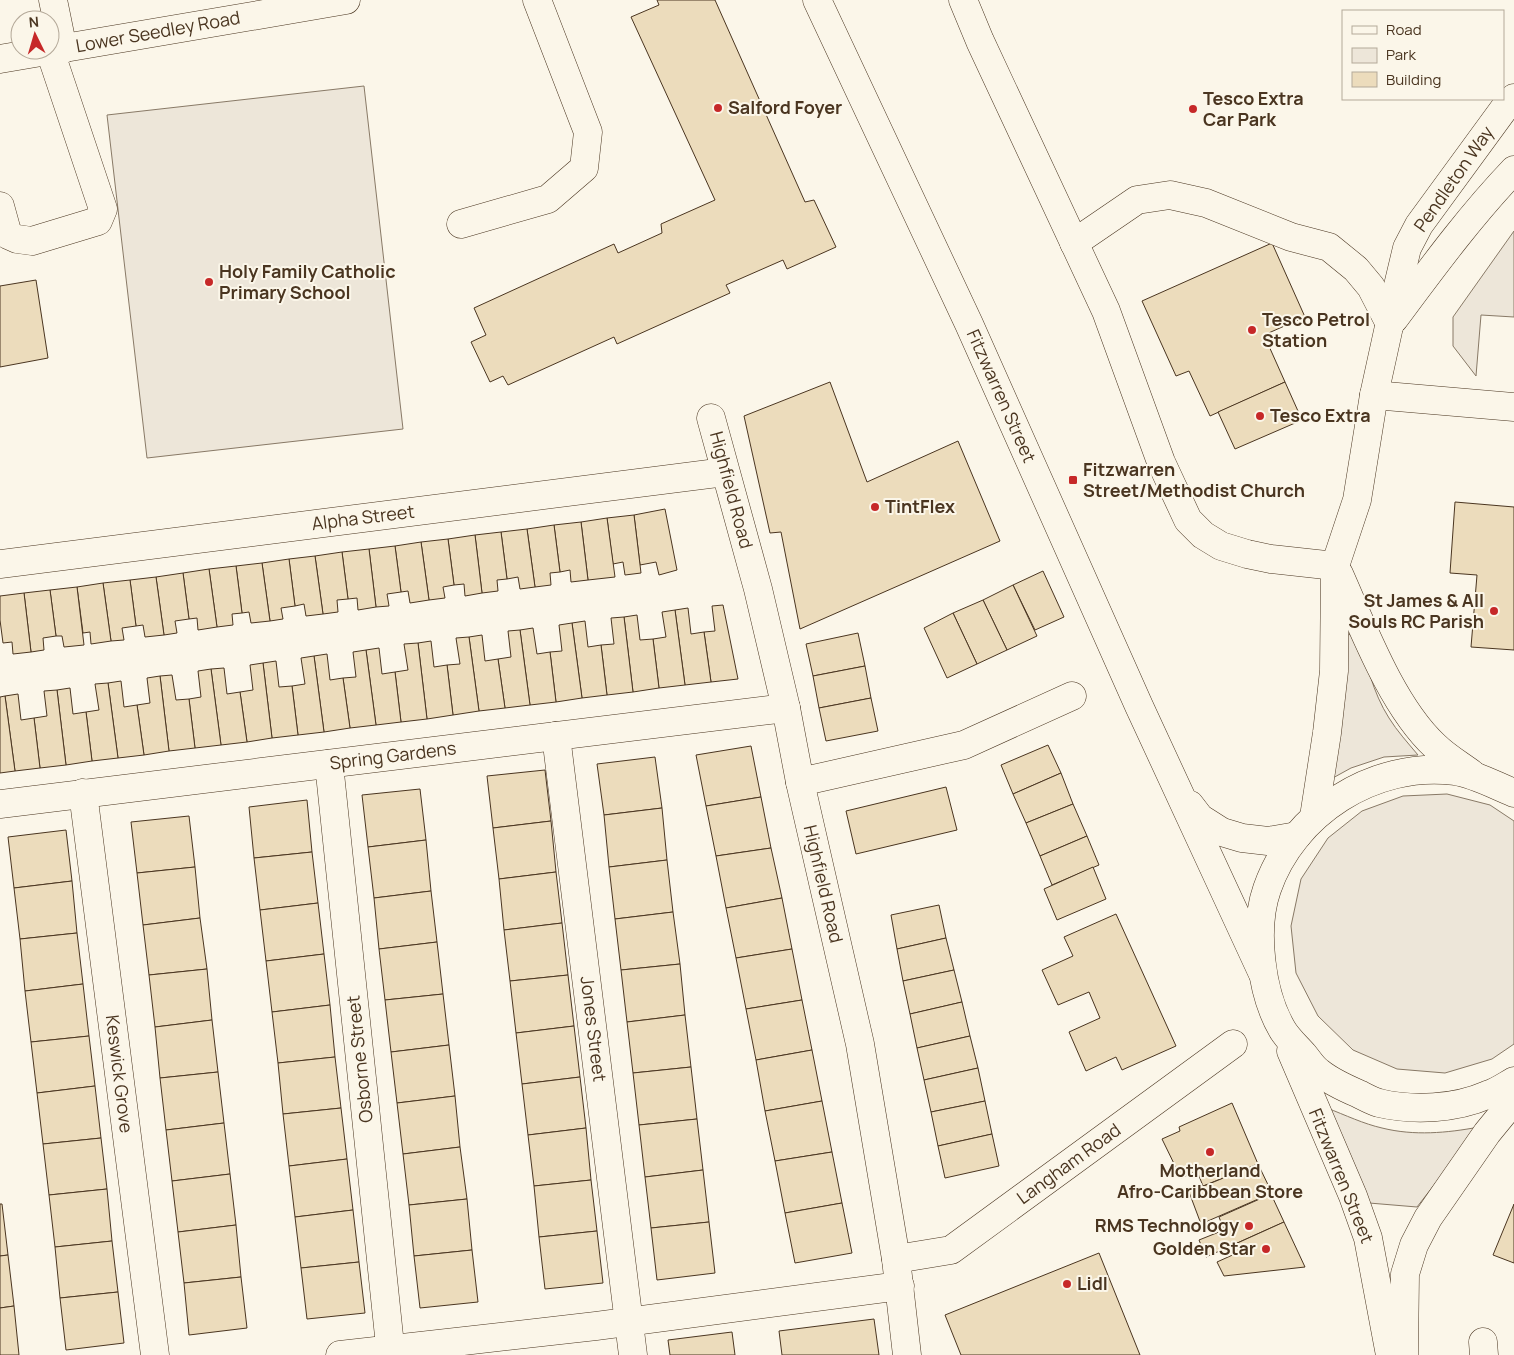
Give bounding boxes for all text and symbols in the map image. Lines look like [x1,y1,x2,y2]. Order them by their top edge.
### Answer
street label: Lower Seedley Road [74,5,242,57]
north arrow [10,10,60,60]
legend [1342,10,1504,100]
text: N [28,12,40,31]
text: Road [1386,19,1422,40]
text: Park [1386,44,1416,65]
text: Building [1386,69,1441,90]
place label: Tesco Extra Car Park [1203,86,1304,131]
place label: Salford Foyer [728,95,842,119]
marker: Salford Foyer [712,102,724,114]
marker: Tesco Extra Car Park [1187,103,1199,115]
street label: Pendleton Way [1408,120,1499,236]
place label: Holy Family Catholic Primary School [219,259,396,304]
marker: Holy Family Catholic Primary School [203,276,215,288]
place label: Tesco Petrol Station [1262,307,1370,352]
marker: Tesco Petrol Station [1246,324,1258,336]
street label: Fitzwarren Street [962,325,1042,466]
place label: Tesco Extra [1270,403,1371,427]
marker: Tesco Extra [1254,410,1266,422]
street label: Highfield Road [705,428,759,551]
place label: Fitzwarren Street/Methodist Church [1083,457,1305,502]
marker: Fitzwarren Street/Methodist Church [1067,474,1079,486]
place label: TintFlex [885,494,955,518]
street label: Alpha Street [310,499,416,535]
marker: TintFlex [869,501,881,513]
place label: St James & All Souls RC Parish [1348,588,1484,633]
marker: St James & All Souls RC Parish [1488,605,1500,617]
street label: Spring Gardens [328,735,458,775]
street label: Highfield Road [799,822,849,945]
street label: Jones Street [576,975,612,1083]
street label: Osborne Street [340,994,378,1124]
street label: Keswick Grove [101,1014,139,1134]
street label: Fitzwarren Street [1304,1105,1380,1247]
street label: Langham Road [1012,1117,1125,1209]
marker: Motherland Afro-Caribbean Store [1204,1146,1216,1158]
place label: Motherland Afro-Caribbean Store [1117,1158,1303,1203]
place label: RMS Technology [1095,1213,1239,1237]
marker: RMS Technology [1243,1220,1255,1232]
place label: Golden Star [1153,1236,1256,1260]
marker: Golden Star [1260,1243,1272,1255]
place label: Lidl [1077,1271,1108,1295]
marker: Lidl [1061,1278,1073,1290]

